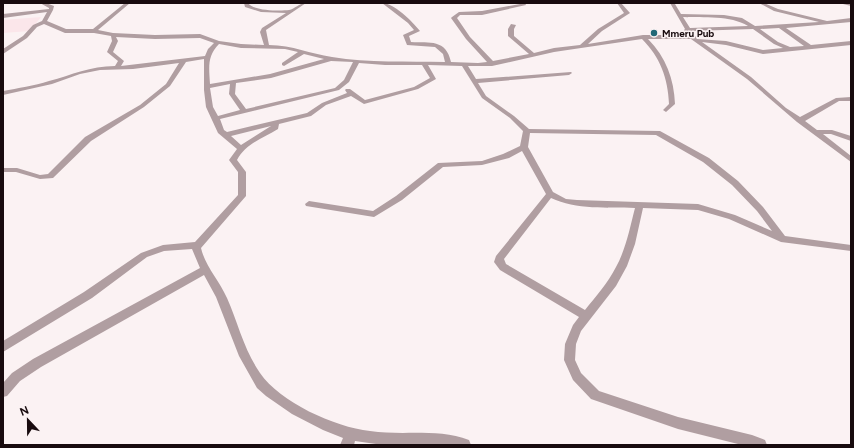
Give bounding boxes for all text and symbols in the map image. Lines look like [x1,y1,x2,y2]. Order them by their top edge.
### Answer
place label: Mmeru Pub [662,27,714,40]
marker: Mmeru Pub [649,28,659,38]
north arrow [8,400,48,440]
text: N [18,404,31,419]

